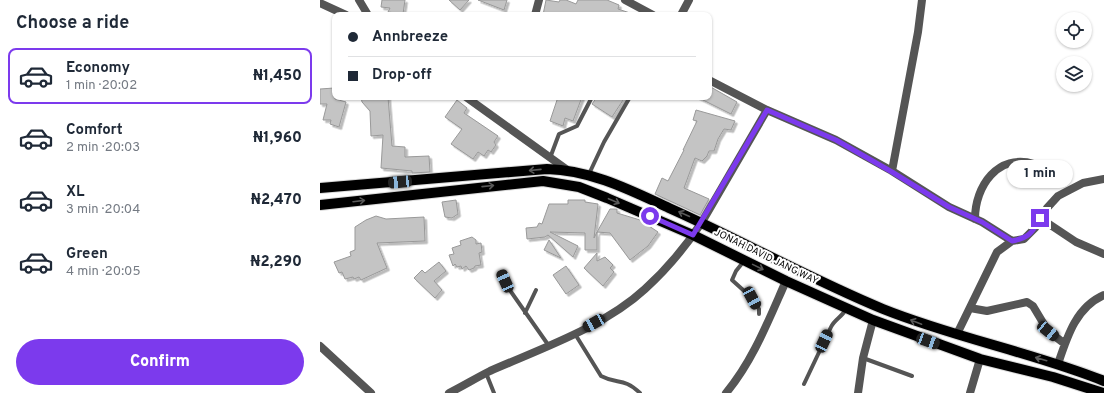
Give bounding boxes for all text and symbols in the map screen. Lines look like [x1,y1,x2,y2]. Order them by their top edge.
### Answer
text: Choose a ride [16,12,129,35]
map controls [1056,12,1092,92]
button: locate [1056,12,1092,48]
text: Annbreeze [372,28,448,47]
button: layers [1056,56,1092,92]
icon: car [18,58,54,94]
text: Economy [66,59,130,78]
text: Drop-off [372,66,432,85]
text: ₦1,450 [253,67,302,86]
text: 1 min · 20:02 [66,78,137,94]
icon: car [18,120,54,156]
text: Comfort [66,121,123,140]
text: ₦1,960 [253,129,302,148]
text: 2 min · 20:03 [66,140,140,156]
callout: 1 min [1007,160,1073,188]
text: 1 min [1024,166,1056,182]
one-way arrow [529,167,542,174]
car [388,175,412,189]
icon: car [18,182,54,218]
text: XL [66,183,84,202]
one-way arrow [481,183,494,190]
text: ₦2,470 [251,191,302,210]
one-way arrow [352,197,365,205]
one-way arrow [608,198,620,205]
text: 3 min · 20:04 [66,202,140,218]
route start [641,207,659,225]
route end [1031,209,1049,227]
one-way arrow [679,210,691,217]
street label: JONAH DAVID JANG WAY [712,226,821,288]
icon: car [18,244,54,280]
text: Green [66,245,108,264]
text: ₦2,290 [250,253,302,272]
text: 4 min · 20:05 [66,264,141,280]
one-way arrow [752,264,764,271]
car [495,268,515,294]
car [741,285,763,311]
car [581,312,607,334]
one-way arrow [911,317,923,325]
car [1035,319,1061,343]
car [813,328,835,354]
car [915,331,941,351]
button: Confirm [16,339,304,385]
one-way arrow [1035,355,1048,362]

